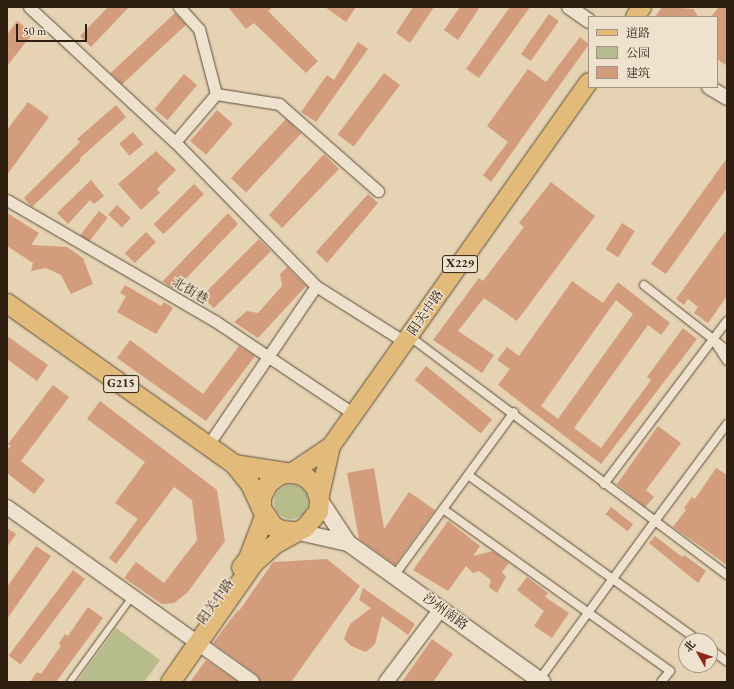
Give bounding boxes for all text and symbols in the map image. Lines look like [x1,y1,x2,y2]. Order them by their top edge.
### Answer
scale bar [18,16,89,42]
legend [588,16,718,88]
text: 50 m [23,23,46,39]
text: 道路 [626,25,650,41]
text: 公园 [626,45,650,61]
text: 建筑 [626,65,650,81]
road number: X229 [441,254,479,274]
street label: 北街巷 [169,274,211,308]
street label: 阳关中路 [405,287,447,339]
road number: G215 [103,374,139,394]
street label: 阳关中路 [194,576,238,628]
street label: 沙州南路 [419,590,471,634]
north arrow [678,633,718,673]
text: 北 [681,637,698,655]

